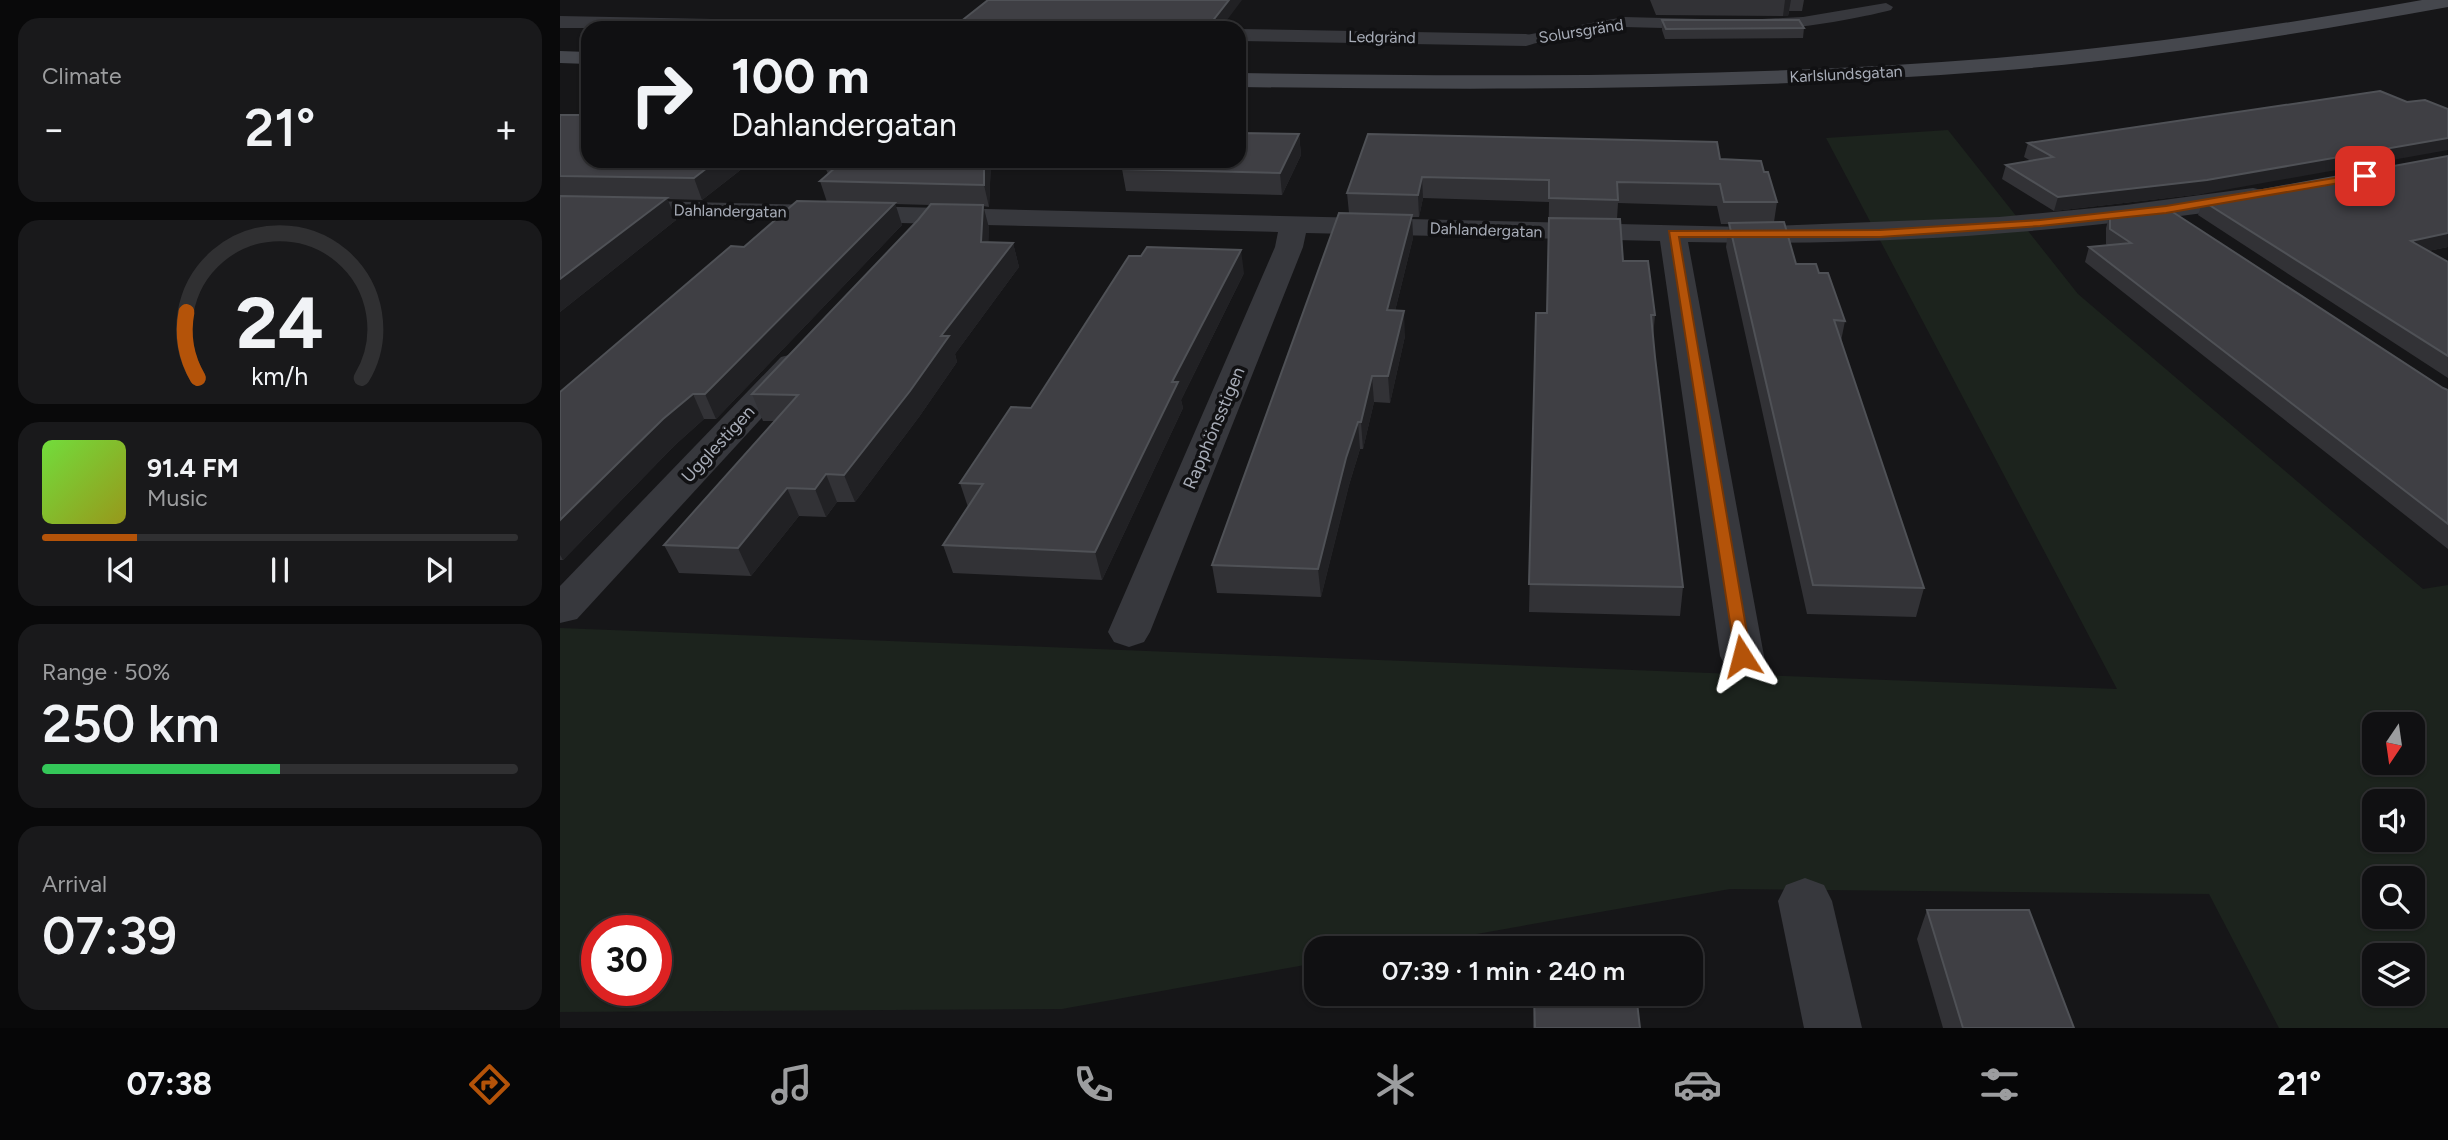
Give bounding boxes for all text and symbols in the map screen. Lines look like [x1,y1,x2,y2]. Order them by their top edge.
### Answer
street label: Solursgränd [1537,15,1625,47]
street label: Ledgränd [1348,27,1416,47]
text: 100 m [731,46,870,105]
icon: right [616,49,707,140]
text: Climate [42,62,121,90]
street label: Karlslundsgatan [1789,62,1903,86]
text: 21° [245,97,315,159]
text: − [42,106,66,152]
text: + [494,106,518,152]
text: Dahlandergatan [731,106,957,144]
pin [2335,146,2395,206]
icon: arrive [2346,157,2384,195]
street label: Dahlandergatan [673,201,787,221]
street label: Dahlandergatan [1429,219,1543,241]
text: 24 [236,279,324,366]
text: km/h [251,361,309,391]
street label: Rapphönsstigen [1178,364,1250,492]
street label: Ugglestigen [677,401,759,487]
text: 91.4 FM [147,452,239,484]
text: Music [147,484,208,512]
icon: previous [102,551,140,589]
icon: pause [261,551,299,589]
icon: next [420,551,458,589]
position arrow [1705,619,1779,693]
text: Range · 50% [42,658,170,686]
text: 250 km [42,693,220,755]
north arrow [2362,712,2426,775]
map controls [2362,712,2425,1006]
button: sound [2362,789,2425,852]
button: search [2362,866,2425,929]
text: Arrival [42,870,107,898]
text: 07:39 [42,905,177,967]
speed limit sign: 30 [581,915,672,1006]
button: layers [2362,943,2425,1006]
text: 07:39 · 1 min · 240 m [1382,955,1625,987]
icon: directions [465,1060,514,1109]
icon: music [767,1060,816,1109]
icon: phone [1069,1060,1118,1109]
icon: climate [1371,1060,1420,1109]
icon: car [1673,1060,1722,1109]
icon: filters [1975,1060,2024,1109]
text: 07:38 [127,1065,212,1103]
text: 21° [2277,1065,2321,1103]

